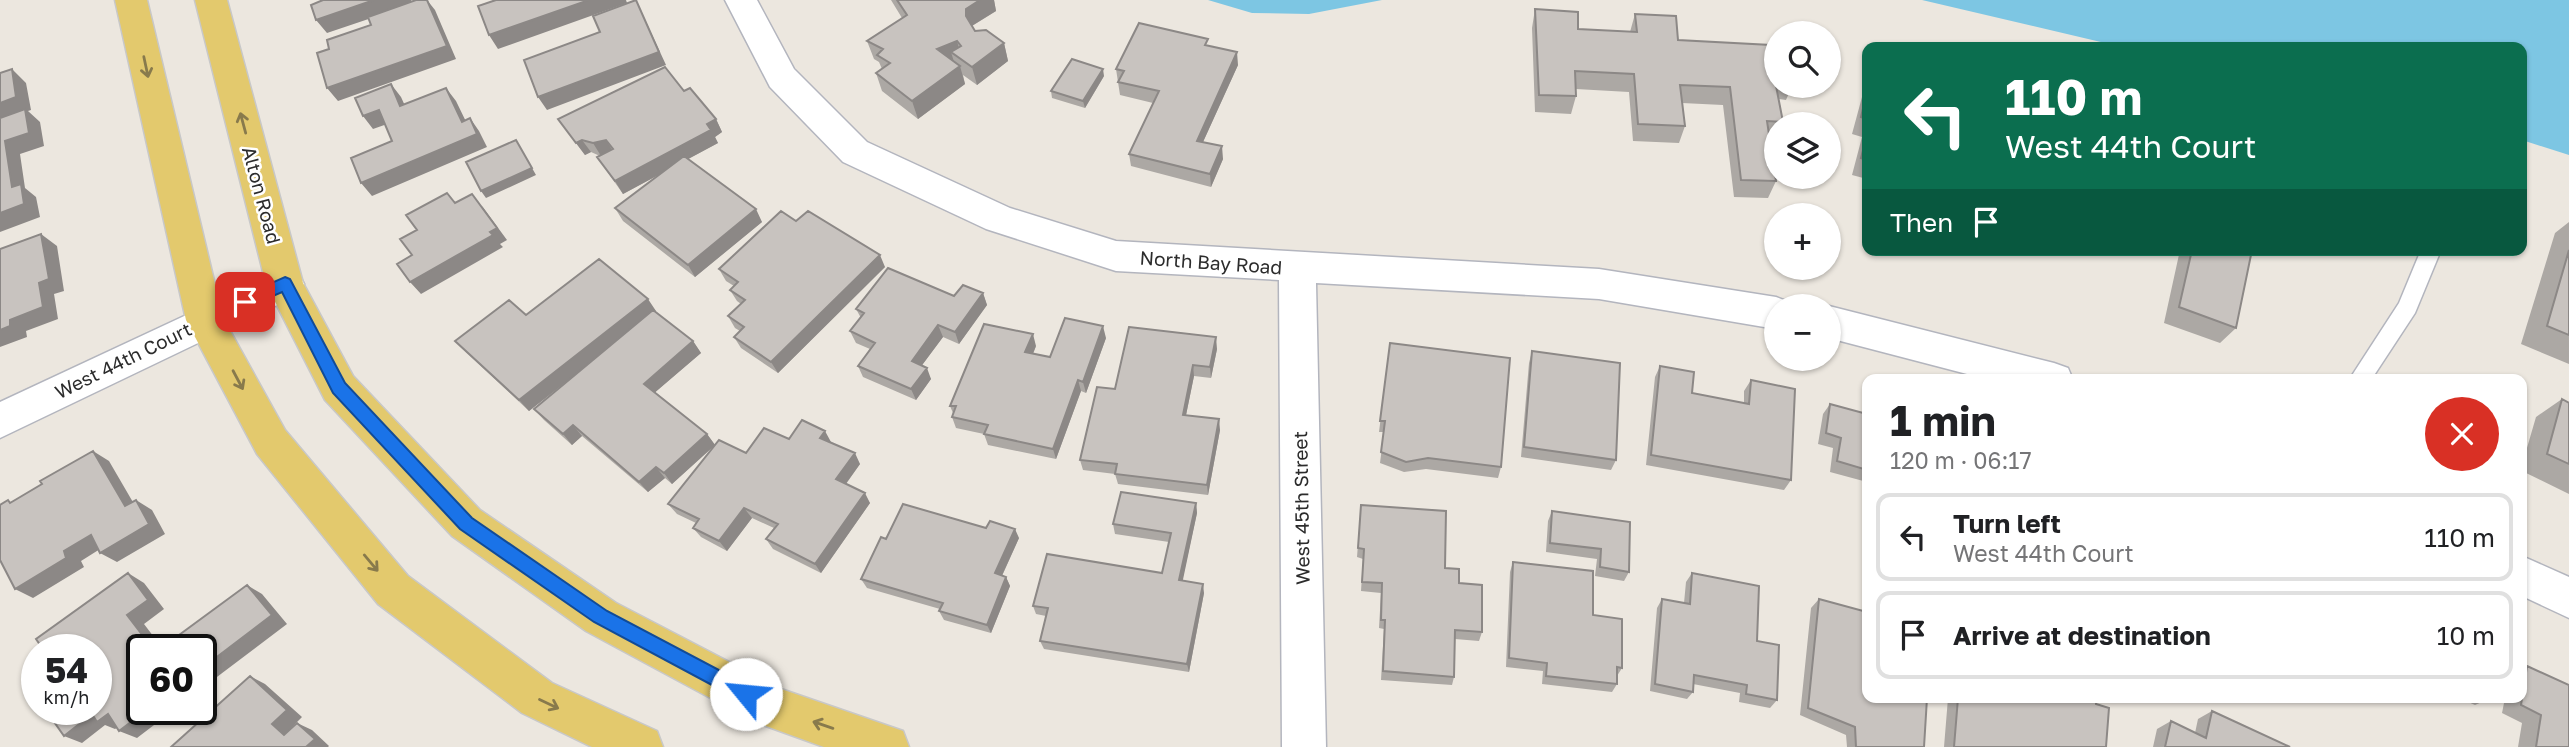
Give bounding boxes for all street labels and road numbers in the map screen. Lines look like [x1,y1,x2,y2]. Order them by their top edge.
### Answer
street label: Alton Road [238,144,286,246]
street label: North Bay Road [1139,246,1283,278]
street label: West 44th Court [51,317,195,403]
street label: West 45th Street [1288,431,1314,585]

